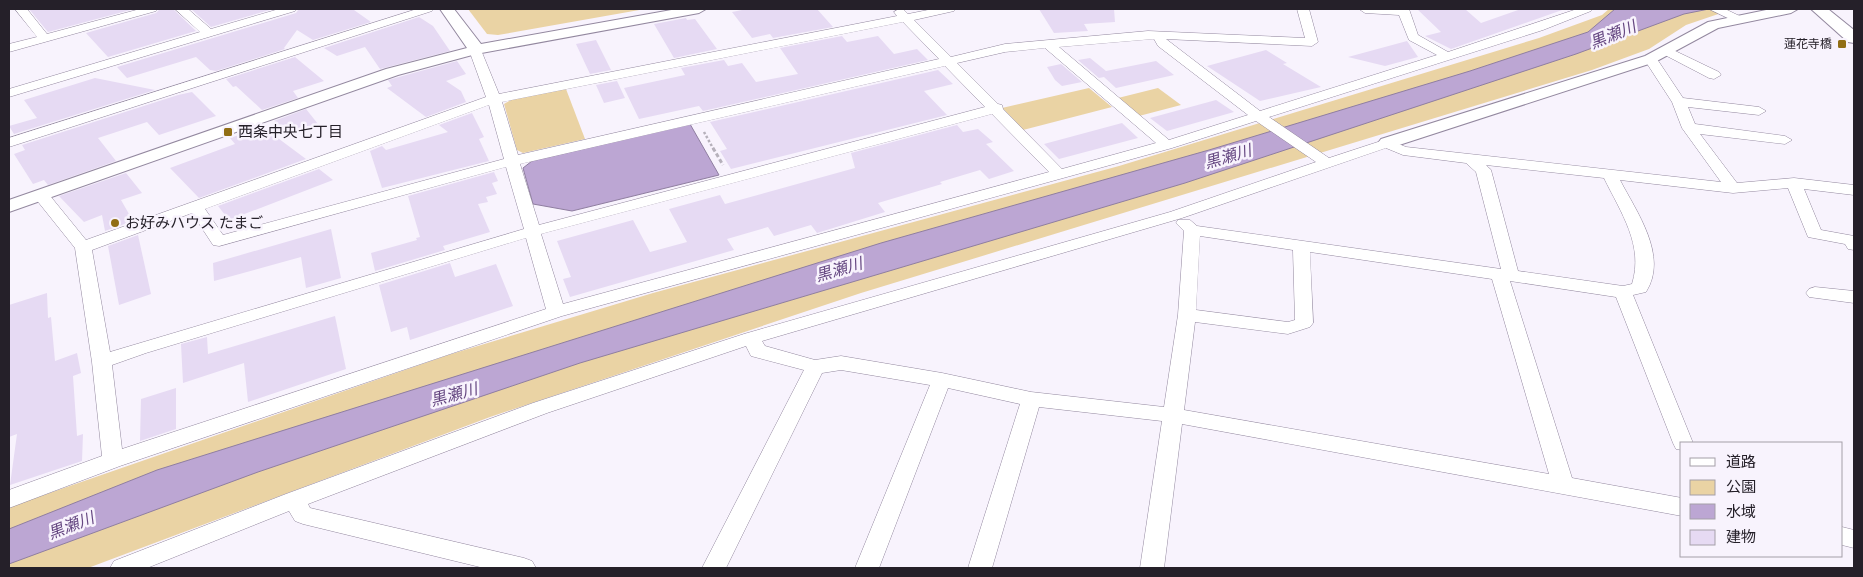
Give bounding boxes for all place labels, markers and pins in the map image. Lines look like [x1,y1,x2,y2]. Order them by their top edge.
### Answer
place label: 蓮花寺橋 [1784,35,1832,54]
marker: 蓮花寺橋 [1836,38,1848,50]
place label: 西条中央七丁目 [238,121,343,144]
marker: 西条中央七丁目 [222,126,234,138]
place label: お好みハウス たまご [125,212,263,235]
marker: お好みハウス たまご [109,217,121,229]

